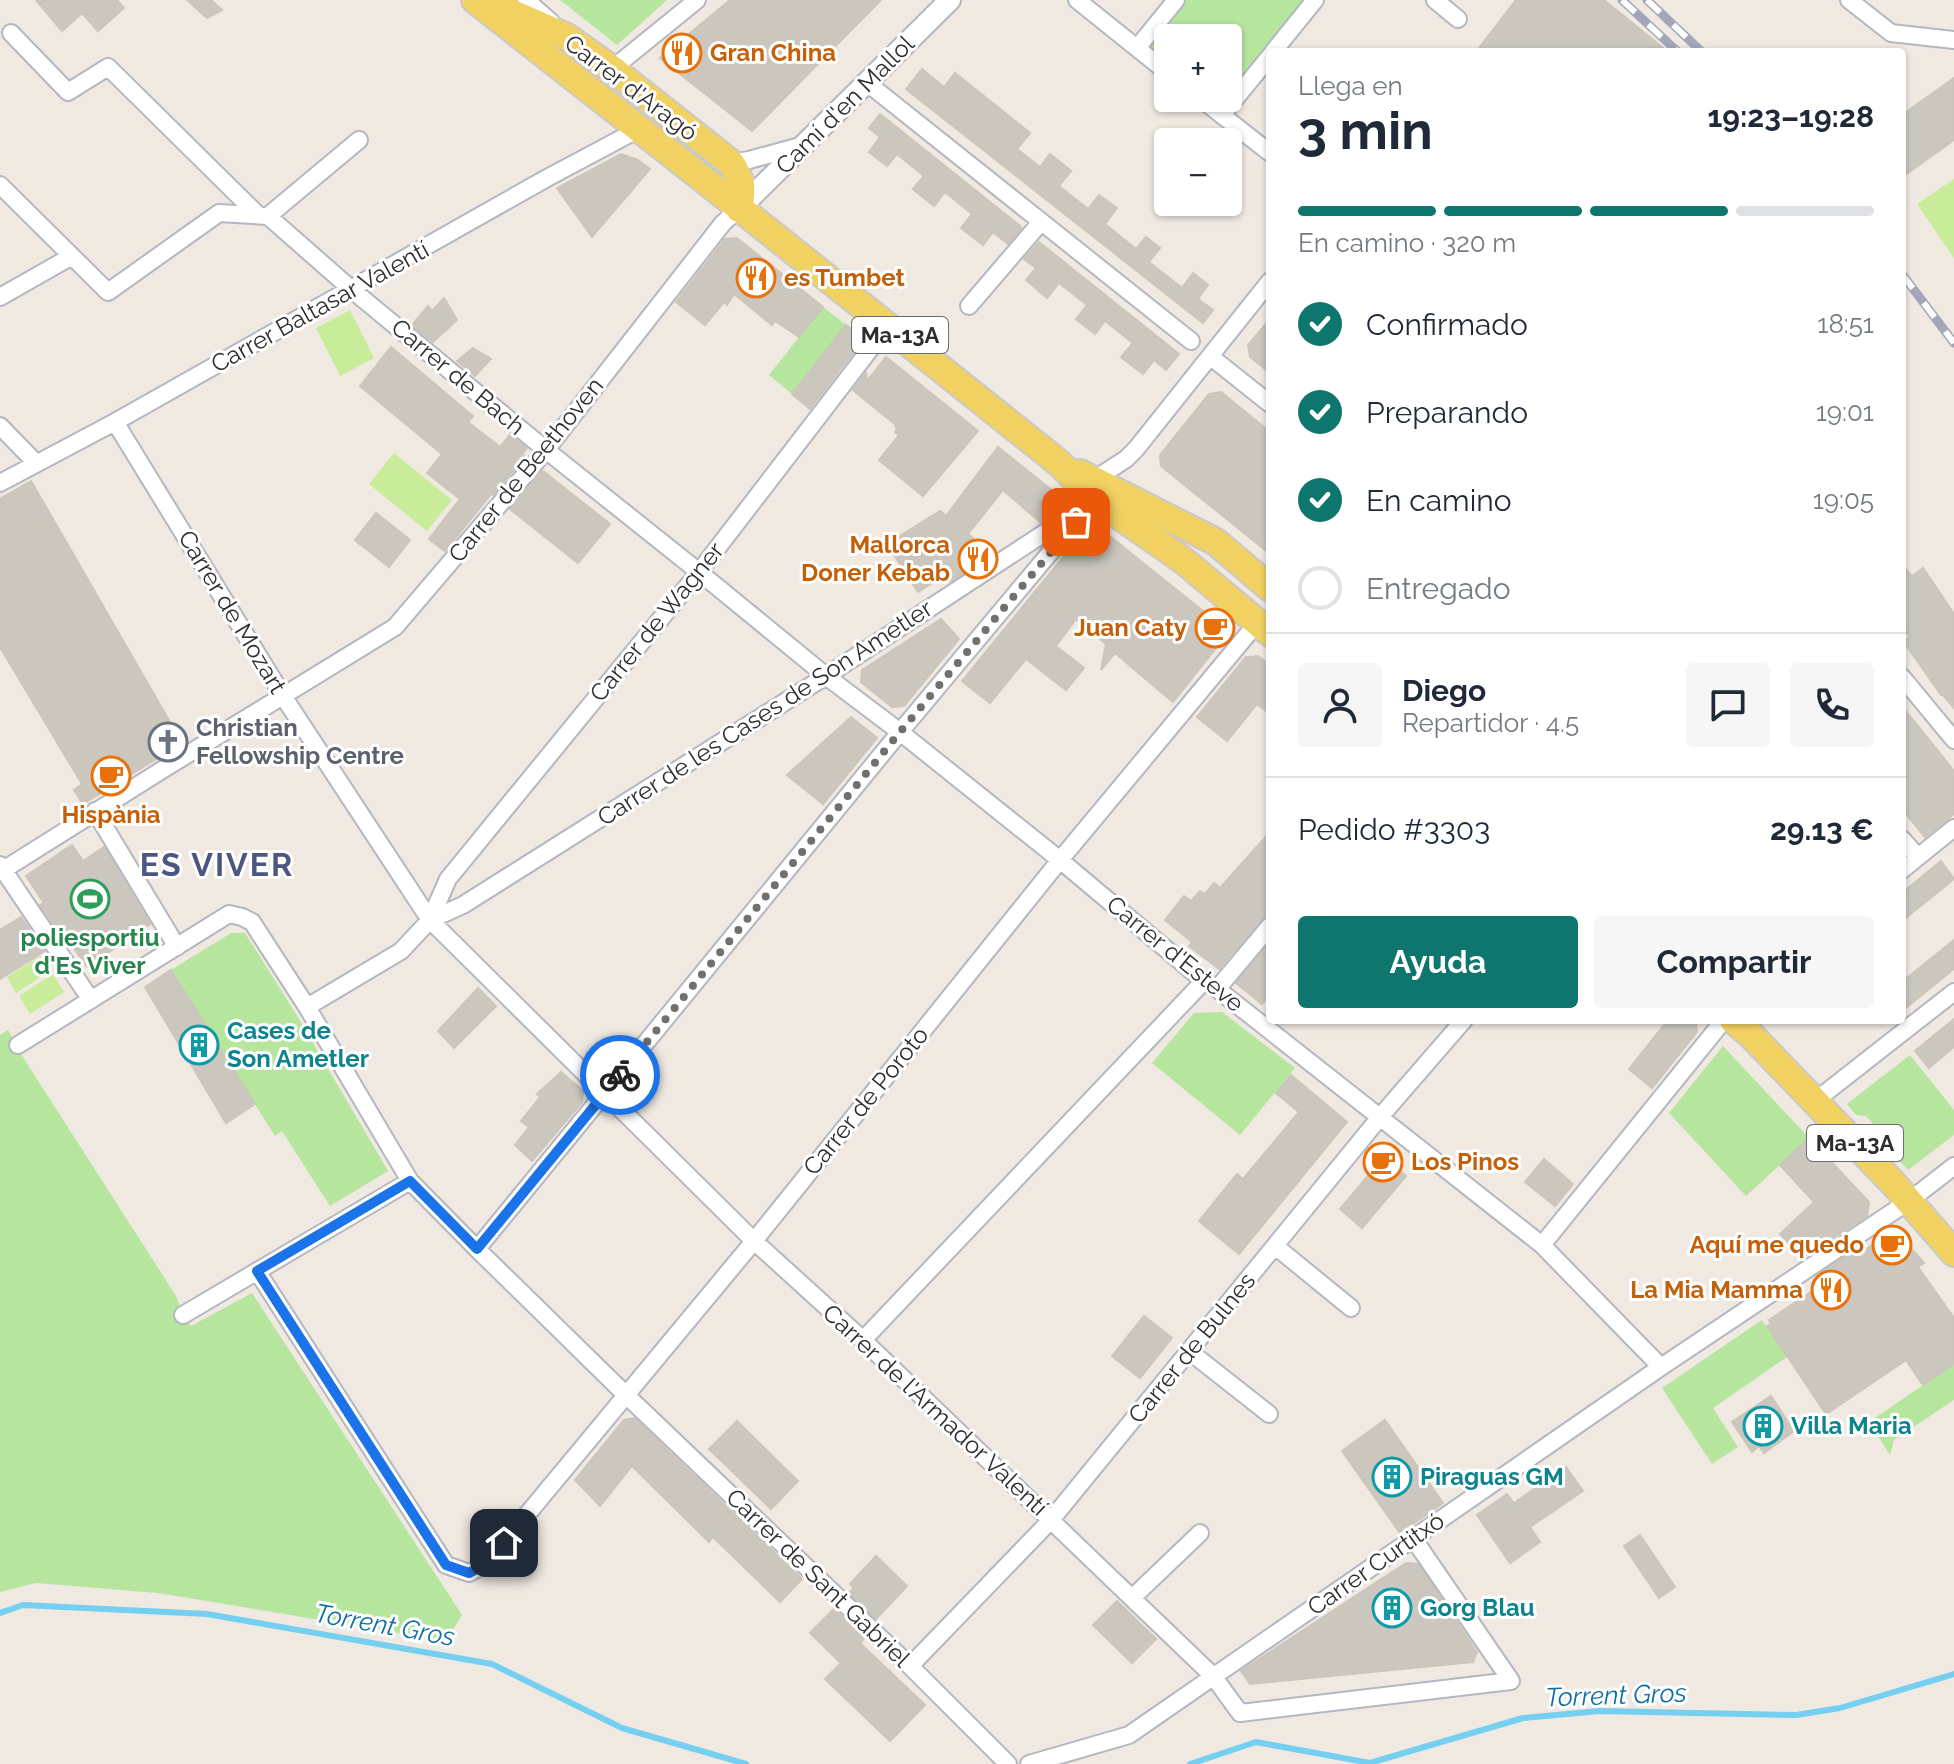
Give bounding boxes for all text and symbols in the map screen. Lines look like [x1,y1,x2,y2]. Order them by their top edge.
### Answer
map controls [1154,24,1242,216]
button: + [1154,24,1242,112]
street label: Carrer d'Aragó [559,28,704,147]
street label: Camí d'en Mallol [769,29,920,180]
restaurant icon: Gran China [661,32,703,74]
place label: Gran China [710,38,836,67]
text: Llega en [1298,71,1403,101]
text: 19:23–19:28 [1707,99,1874,134]
text: 3 min [1298,100,1433,161]
button: − [1154,128,1242,216]
text: En camino · 320 m [1298,228,1516,258]
street label: Carrer Baltasar Valentí [206,234,434,379]
restaurant icon: es Tumbet [735,257,777,299]
place label: es Tumbet [784,263,905,292]
icon: check [1298,302,1342,346]
text: Confirmado [1366,307,1528,342]
text: 18:51 [1817,309,1874,339]
street label: Carrer de Bach [386,312,531,441]
road number: Ma-13A [852,317,948,353]
street label: Carrer de Beethoven [442,371,609,568]
icon: check [1298,390,1342,434]
text: Preparando [1366,395,1528,430]
text: 19:01 [1816,397,1874,427]
icon: check [1298,478,1342,522]
text: En camino [1366,483,1512,518]
text: 19:05 [1813,485,1874,515]
pin [1042,488,1110,556]
icon: bag [1054,500,1098,544]
street label: Carrer de Mozart [172,525,293,699]
place label: Mallorca Doner Kebab [801,530,950,587]
street label: Carrer de Wagner [583,536,730,707]
restaurant icon: Mallorca Doner Kebab [957,538,999,580]
text: Entregado [1366,571,1511,606]
street label: Carrer de les Cases de Son Ametler [592,593,938,832]
cafe icon: Juan Caty [1194,607,1236,649]
place label: Juan Caty [1074,613,1187,642]
button: person [1298,663,1382,747]
button: chat [1686,663,1770,747]
button: phone [1790,663,1874,747]
text: Diego [1402,673,1486,708]
text: Repartidor · 4.5 [1402,708,1579,738]
place label: Christian Fellowship Centre [196,713,404,770]
church icon: Christian Fellowship Centre [147,721,189,763]
cafe icon: Hispània [90,755,132,797]
place label: Hispània [61,800,161,829]
text: Pedido #3303 [1298,812,1490,847]
text: 29.13 € [1770,812,1874,847]
district label: ES VIVER [140,846,294,883]
sports icon: poliesportiu d'Es Viver [69,878,111,920]
street label: Carrer d'Esteve [1101,889,1250,1018]
button: Ayuda [1298,916,1578,1008]
button: Compartir [1594,916,1874,1008]
place label: poliesportiu d'Es Viver [21,923,159,980]
place label: Cases de Son Ametler [227,1016,369,1073]
street label: Carrer de Poroto [797,1021,934,1181]
building icon: Cases de Son Ametler [178,1024,220,1066]
courier [580,1035,660,1115]
icon: bike [598,1053,642,1097]
road number: Ma-13A [1807,1125,1903,1161]
cafe icon: Los Pinos [1362,1141,1404,1183]
place label: Los Pinos [1411,1147,1519,1176]
cafe icon: Aquí me quedo [1871,1224,1913,1266]
place label: Aquí me quedo [1689,1230,1864,1259]
street label: Carrer de Bulnes [1122,1266,1261,1429]
restaurant icon: La Mia Mamma [1810,1269,1852,1311]
place label: La Mia Mamma [1630,1275,1803,1304]
street label: Carrer de l'Armador Valentí [817,1298,1054,1522]
building icon: Villa Maria [1742,1405,1784,1447]
place label: Villa Maria [1791,1411,1912,1440]
building icon: Piraguas GM [1371,1456,1413,1498]
place label: Piraguas GM [1420,1462,1564,1491]
street label: Carrer de Sant Gabriel [720,1482,917,1673]
street label: Carrer Curtitxó [1302,1506,1450,1621]
pin [470,1509,538,1577]
icon: home [482,1521,526,1565]
building icon: Gorg Blau [1371,1587,1413,1629]
place label: Gorg Blau [1420,1593,1535,1622]
water label: Torrent Gros [313,1598,457,1652]
water label: Torrent Gros [1545,1678,1687,1712]

